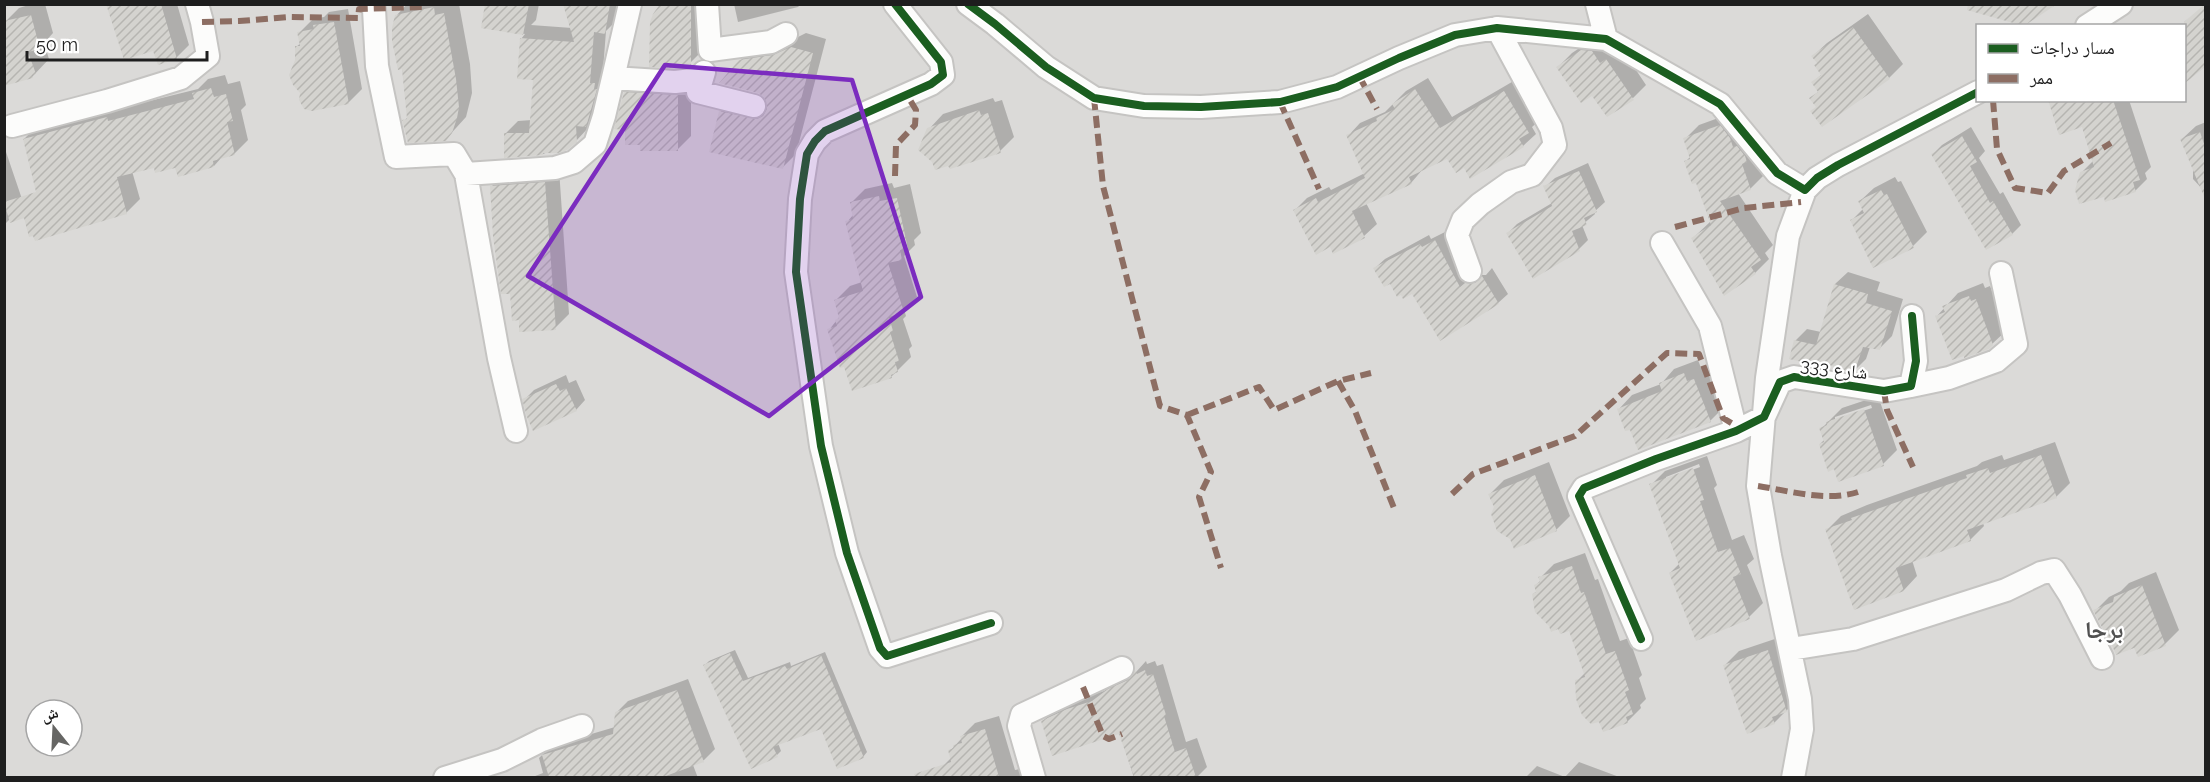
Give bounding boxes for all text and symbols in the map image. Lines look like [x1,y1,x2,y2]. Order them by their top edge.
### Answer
scale bar [27,24,207,62]
legend [1976,24,2186,102]
text: 50 m [36,34,78,55]
text: مسار دراجات [2030,37,2115,58]
text: ممر [2029,67,2053,88]
street label: شارع 333 [1799,354,1869,384]
district label: برجا [2085,615,2123,644]
north arrow [24,698,84,758]
text: ش [39,703,61,726]

